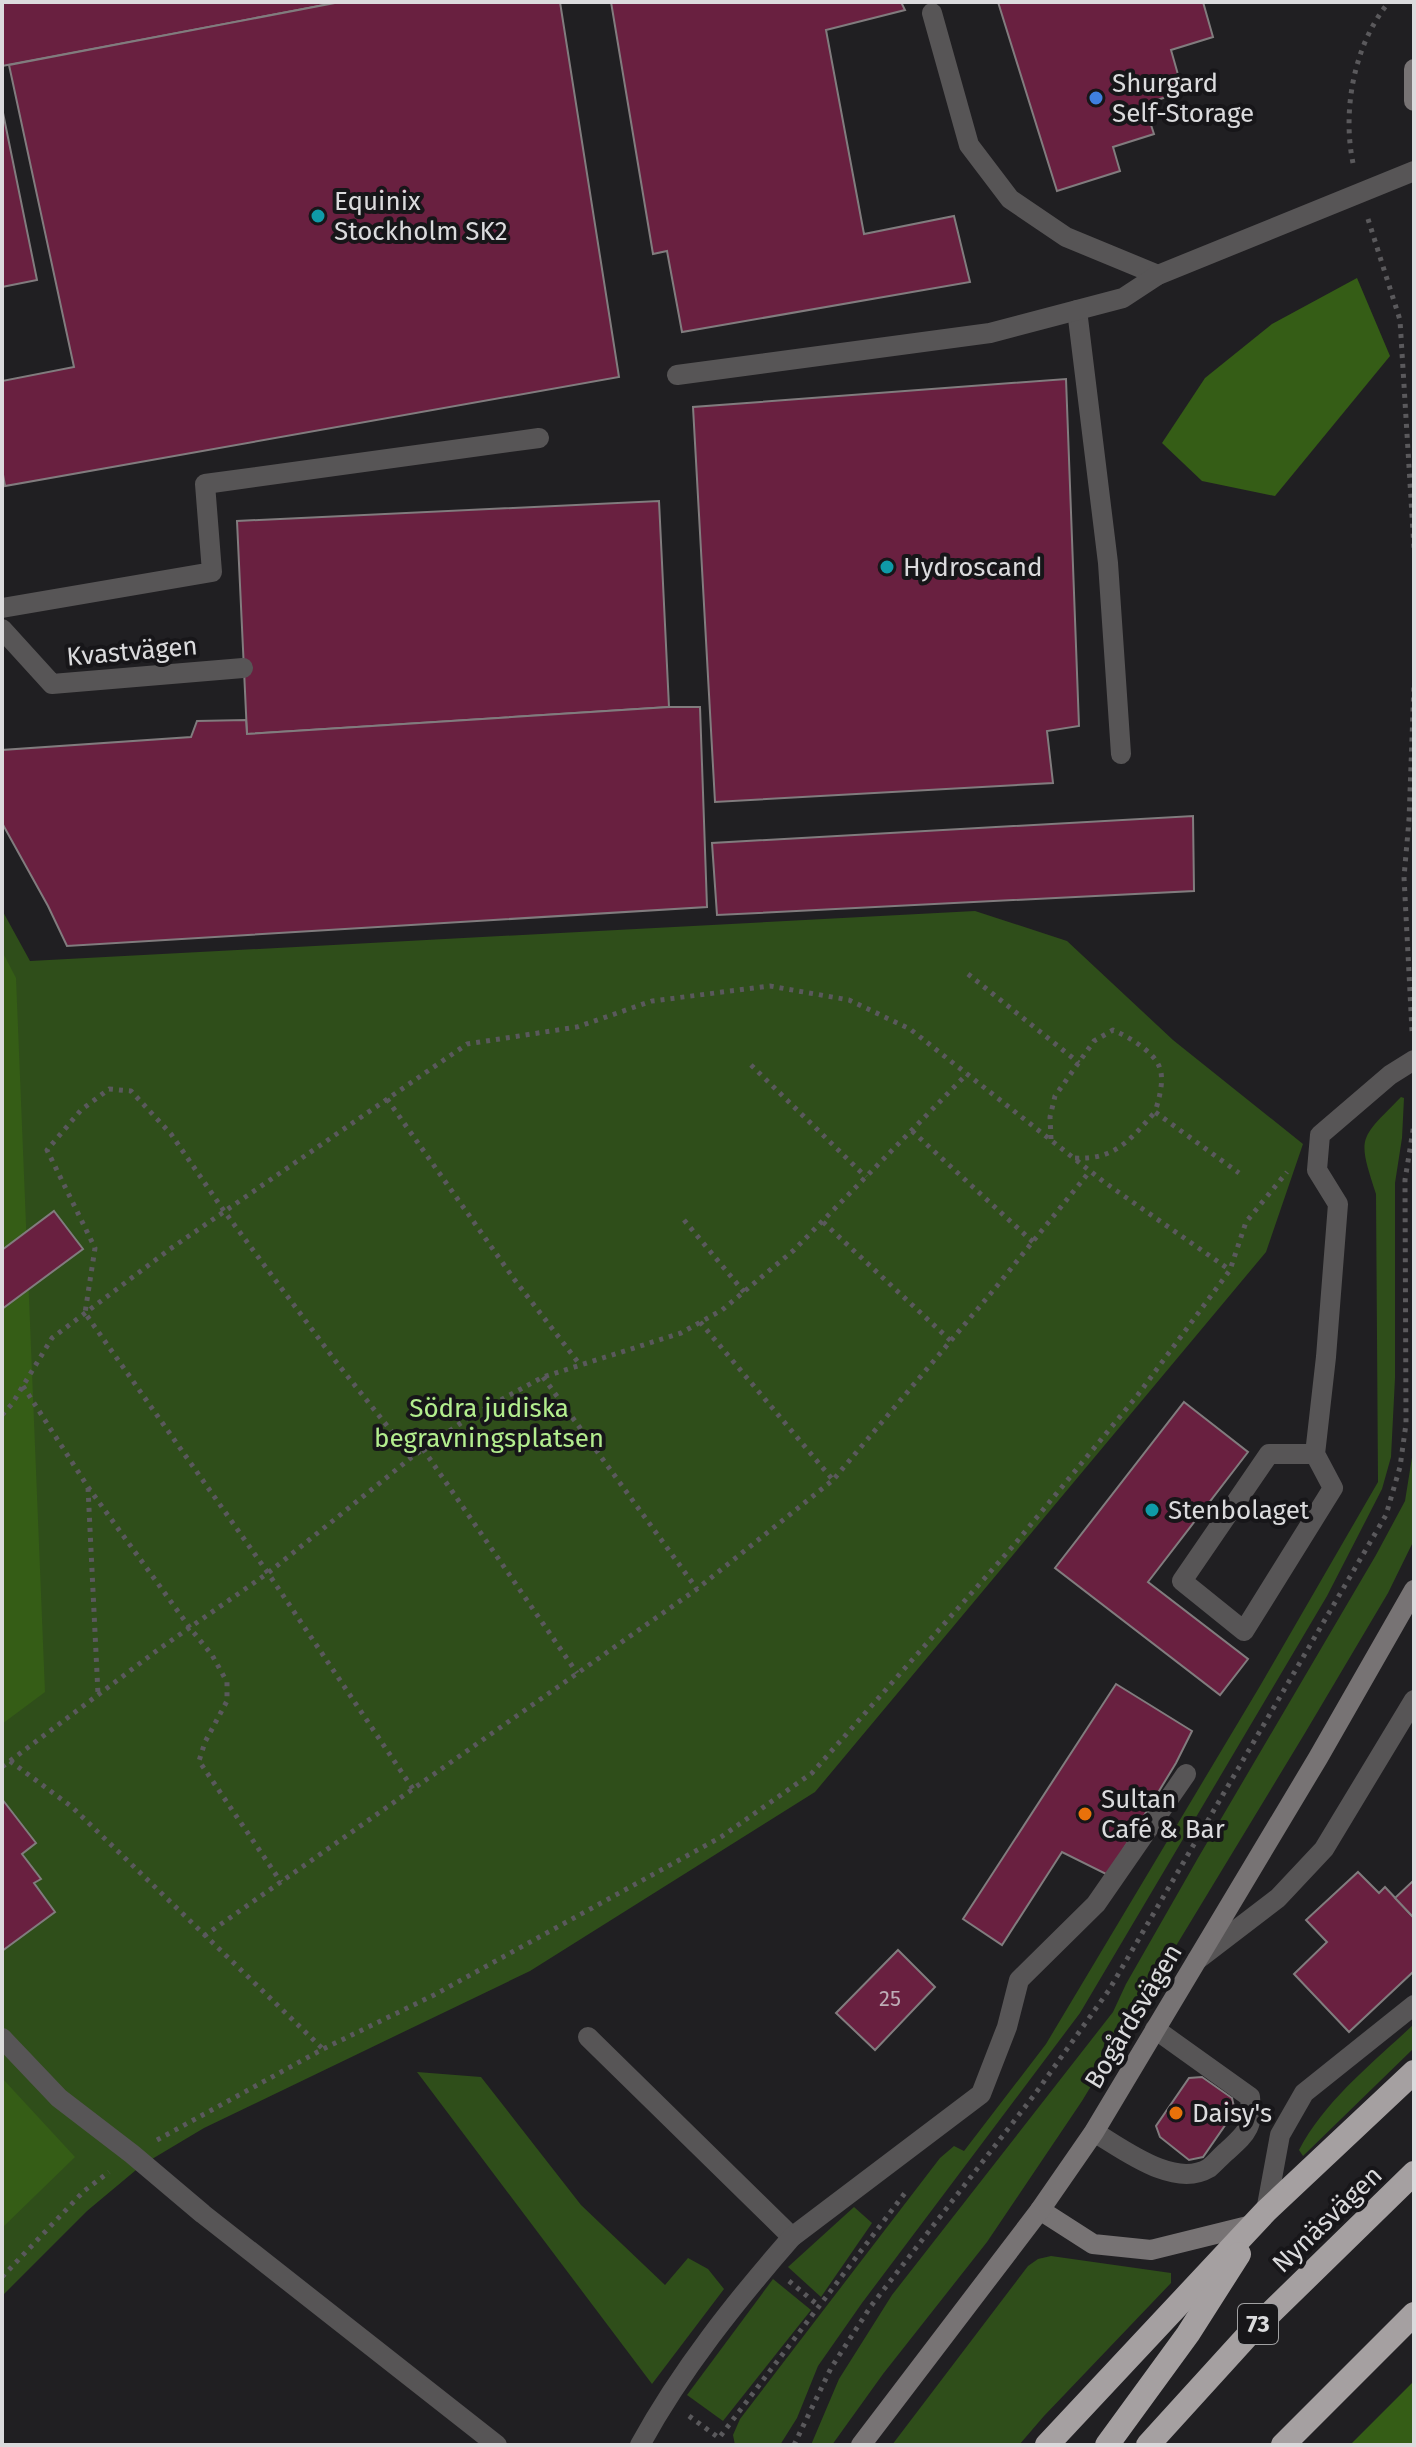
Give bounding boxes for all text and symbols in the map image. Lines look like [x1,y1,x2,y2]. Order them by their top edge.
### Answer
place label: Shurgard Self-Storage [1112,68,1254,129]
marker: Shurgard Self-Storage [1087,89,1105,107]
place label: Equinix Stockholm SK2 [334,186,508,247]
marker: Equinix Stockholm SK2 [309,207,327,225]
place label: Hydroscand [903,552,1043,583]
marker: Hydroscand [878,558,896,576]
street label: Kvastvägen [65,630,199,673]
park label: Södra judiska begravningsplatsen [374,1393,604,1454]
place label: Stenbolaget [1168,1495,1310,1526]
marker: Stenbolaget [1143,1501,1161,1519]
place label: Sultan Café & Bar [1101,1784,1225,1845]
marker: Sultan Café & Bar [1076,1805,1094,1823]
street label: Bogårdsvägen [1078,1938,1189,2094]
house number: 25 [879,1985,901,2012]
place label: Daisy's [1192,2098,1272,2129]
marker: Daisy's [1167,2104,1185,2122]
street label: Nynäsvägen [1266,2160,1389,2279]
road number: 73 [1238,2304,1278,2344]

